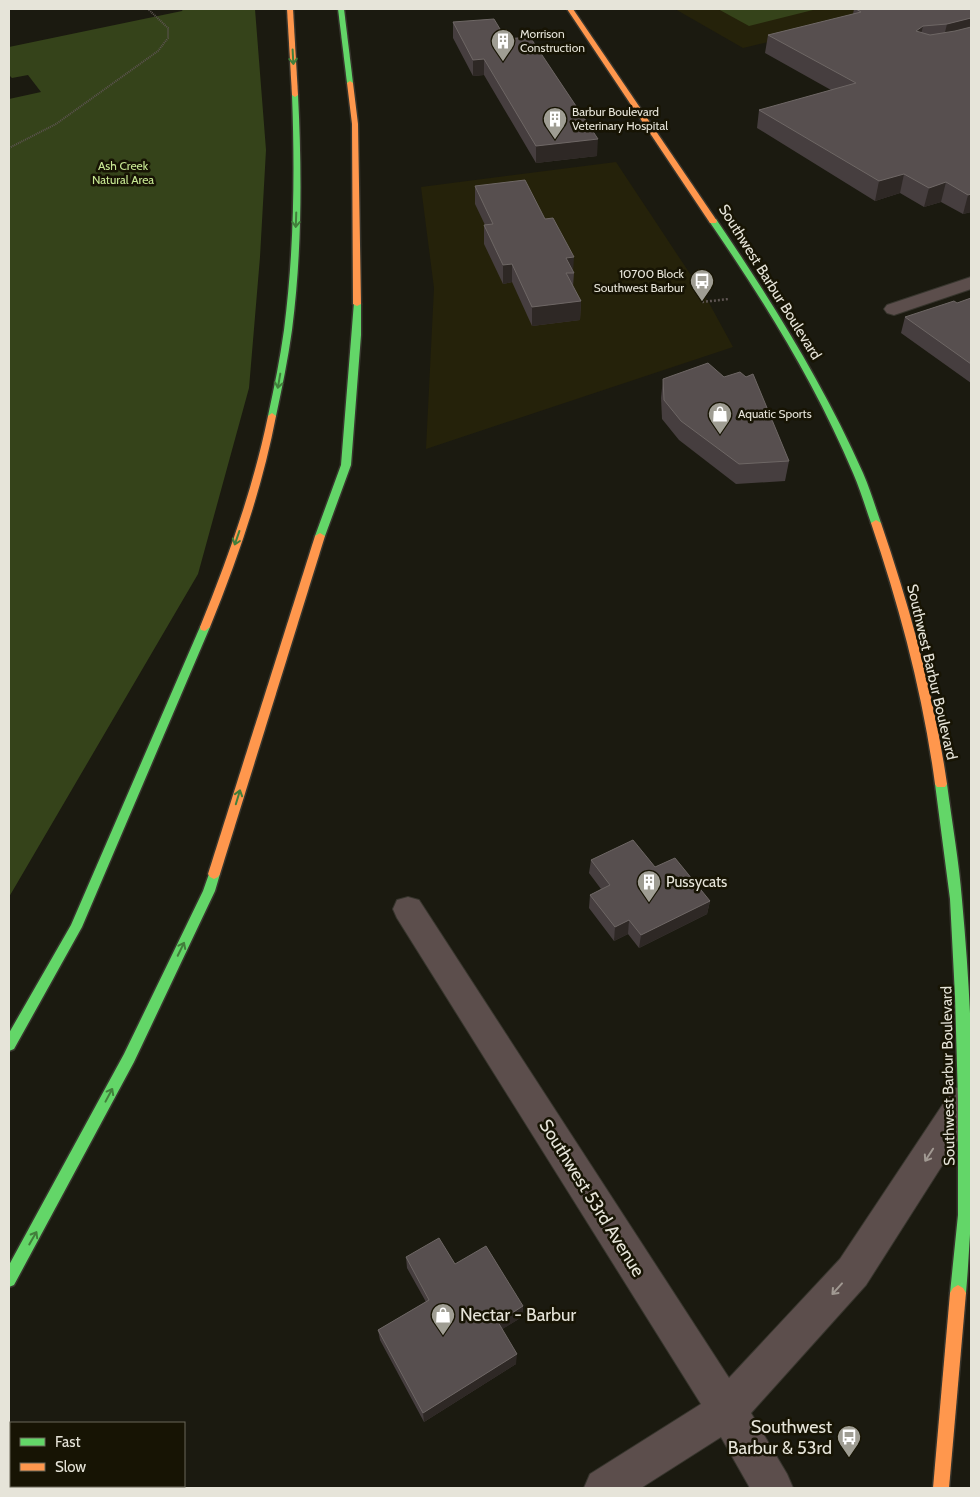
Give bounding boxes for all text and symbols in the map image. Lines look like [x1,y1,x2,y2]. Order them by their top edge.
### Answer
place label: Morrison Construction [520,26,585,55]
building icon: Morrison Construction [490,28,516,62]
one-way arrow [288,49,297,65]
place label: Barbur Boulevard Veterinary Hospital [572,104,668,133]
building icon: Barbur Boulevard Veterinary Hospital [542,106,568,140]
park label: Ash Creek Natural Area [92,158,154,187]
street label: Southwest Barbur Boulevard [715,201,825,363]
one-way arrow [292,212,301,228]
place label: 10700 Block Southwest Barbur [594,266,685,295]
bus stop icon: 10700 Block Southwest Barbur [689,268,715,302]
one-way arrow [273,373,283,389]
shop icon: Aquatic Sports [707,401,733,435]
place label: Aquatic Sports [738,406,812,421]
one-way arrow [232,530,242,546]
street label: Southwest Barbur Boulevard [903,582,961,762]
one-way arrow [234,790,244,806]
building icon: Pussycats [636,869,662,903]
place label: Pussycats [666,873,727,891]
one-way arrow [177,942,186,957]
street label: Southwest Barbur Boulevard [937,986,959,1166]
one-way arrow [104,1087,114,1102]
street label: Southwest 53rd Avenue [535,1115,649,1281]
one-way arrow [924,1148,934,1162]
one-way arrow [29,1231,38,1246]
one-way arrow [831,1283,843,1296]
shop icon: Nectar - Barbur [430,1302,456,1336]
place label: Nectar - Barbur [460,1304,576,1326]
place label: Southwest Barbur & 53rd [728,1416,832,1459]
legend [10,1422,185,1487]
bus stop icon: Southwest Barbur & 53rd [836,1424,862,1458]
text: Fast [55,1433,80,1451]
text: Slow [55,1458,86,1476]

